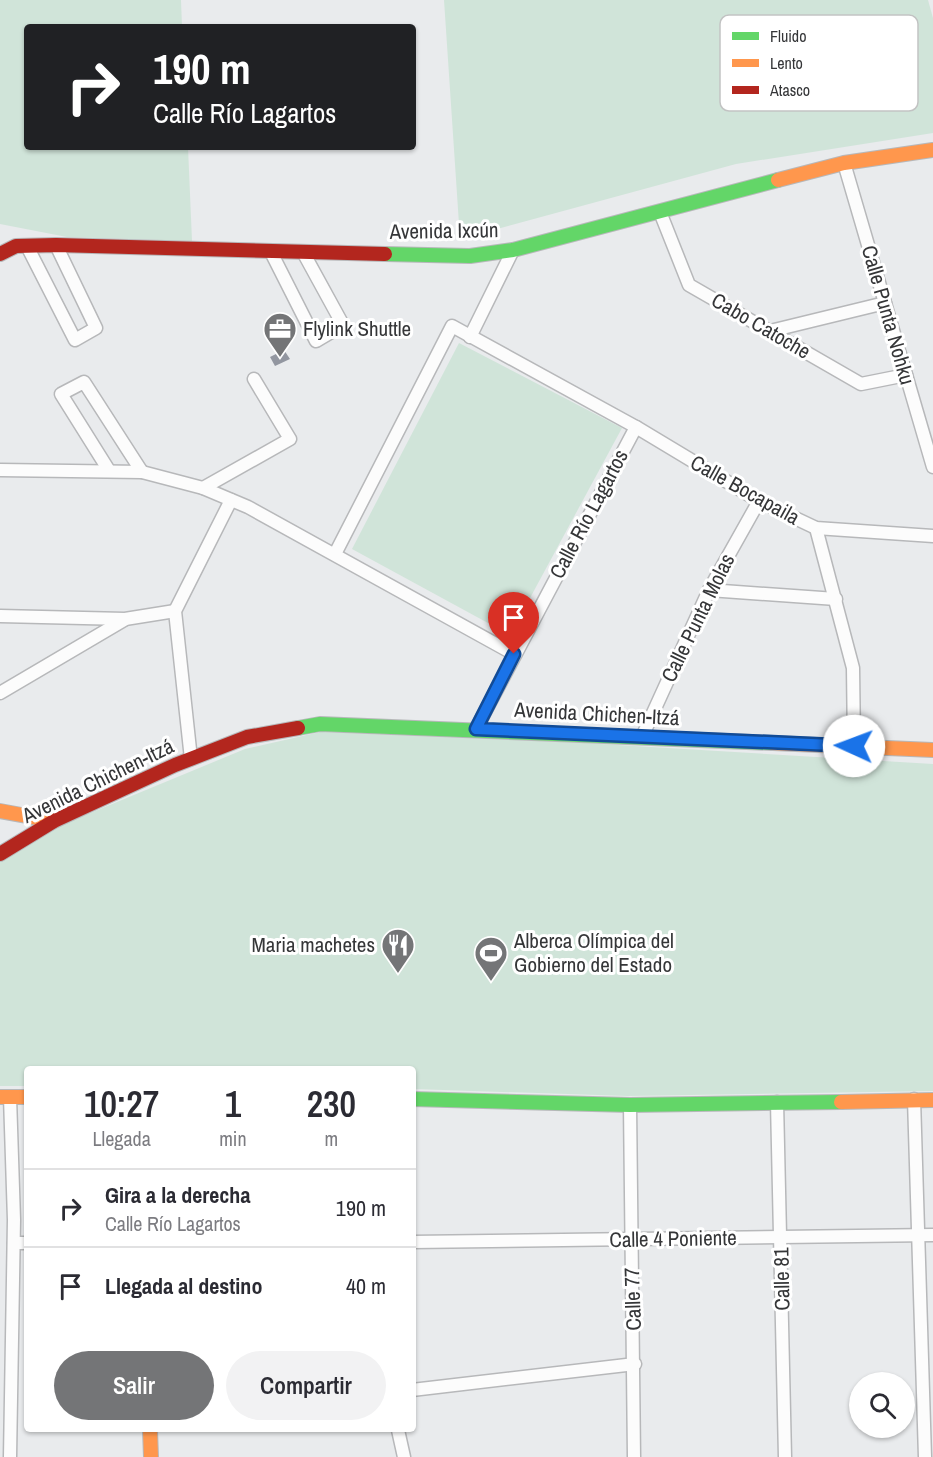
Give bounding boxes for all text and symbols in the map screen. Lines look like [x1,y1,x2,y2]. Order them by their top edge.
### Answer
legend [720,15,918,111]
text: Fluido [770,25,806,47]
text: 190 m [153,41,251,97]
icon: right [54,48,132,126]
text: Lento [770,52,803,74]
text: Atasco [769,79,810,101]
text: Calle Río Lagartos [153,95,336,131]
street label: Avenida Ixcún [388,215,499,246]
street label: Calle Punta Nohku [855,242,922,388]
street label: Cabo Catoche [706,285,816,366]
office icon: Flylink Shuttle [262,311,298,358]
place label: Flylink Shuttle [303,314,411,343]
street label: Calle Río Lagartos [542,444,635,584]
street label: Calle Bocapaila [685,448,805,532]
street label: Calle Punta Molas [654,549,741,687]
pin [488,592,539,654]
icon: arrive [497,601,530,634]
street label: Avenida Chichen-Itzá [513,695,681,732]
position arrow [822,714,886,778]
street label: Avenida Chichen-Itzá [16,731,179,830]
place label: Alberca Olímpica del Gobierno del Estado [513,926,674,979]
restaurant icon: Maria machetes [380,927,416,974]
place label: Maria machetes [252,930,375,959]
sports icon: Alberca Olímpica del Gobierno del Estado [473,935,509,982]
text: 10:27 [84,1080,159,1128]
text: 1 [225,1080,241,1128]
text: 230 [307,1080,356,1128]
text: Llegada [92,1125,151,1152]
text: min [219,1125,247,1152]
text: m [324,1125,338,1152]
text: Gira a la derecha [105,1180,250,1210]
icon: right [54,1192,87,1225]
text: 190 m [336,1193,386,1223]
text: Calle Río Lagartos [105,1210,241,1237]
street label: Calle 4 Poniente [609,1223,737,1254]
street label: Calle 81 [766,1247,797,1311]
street label: Calle 77 [617,1267,648,1331]
icon: arrive [54,1270,87,1303]
text: Llegada al destino [105,1271,262,1301]
text: 40 m [346,1271,386,1301]
button: Salir [54,1351,214,1420]
button: Compartir [226,1351,386,1420]
map controls [849,1372,915,1438]
button: search [849,1372,915,1438]

